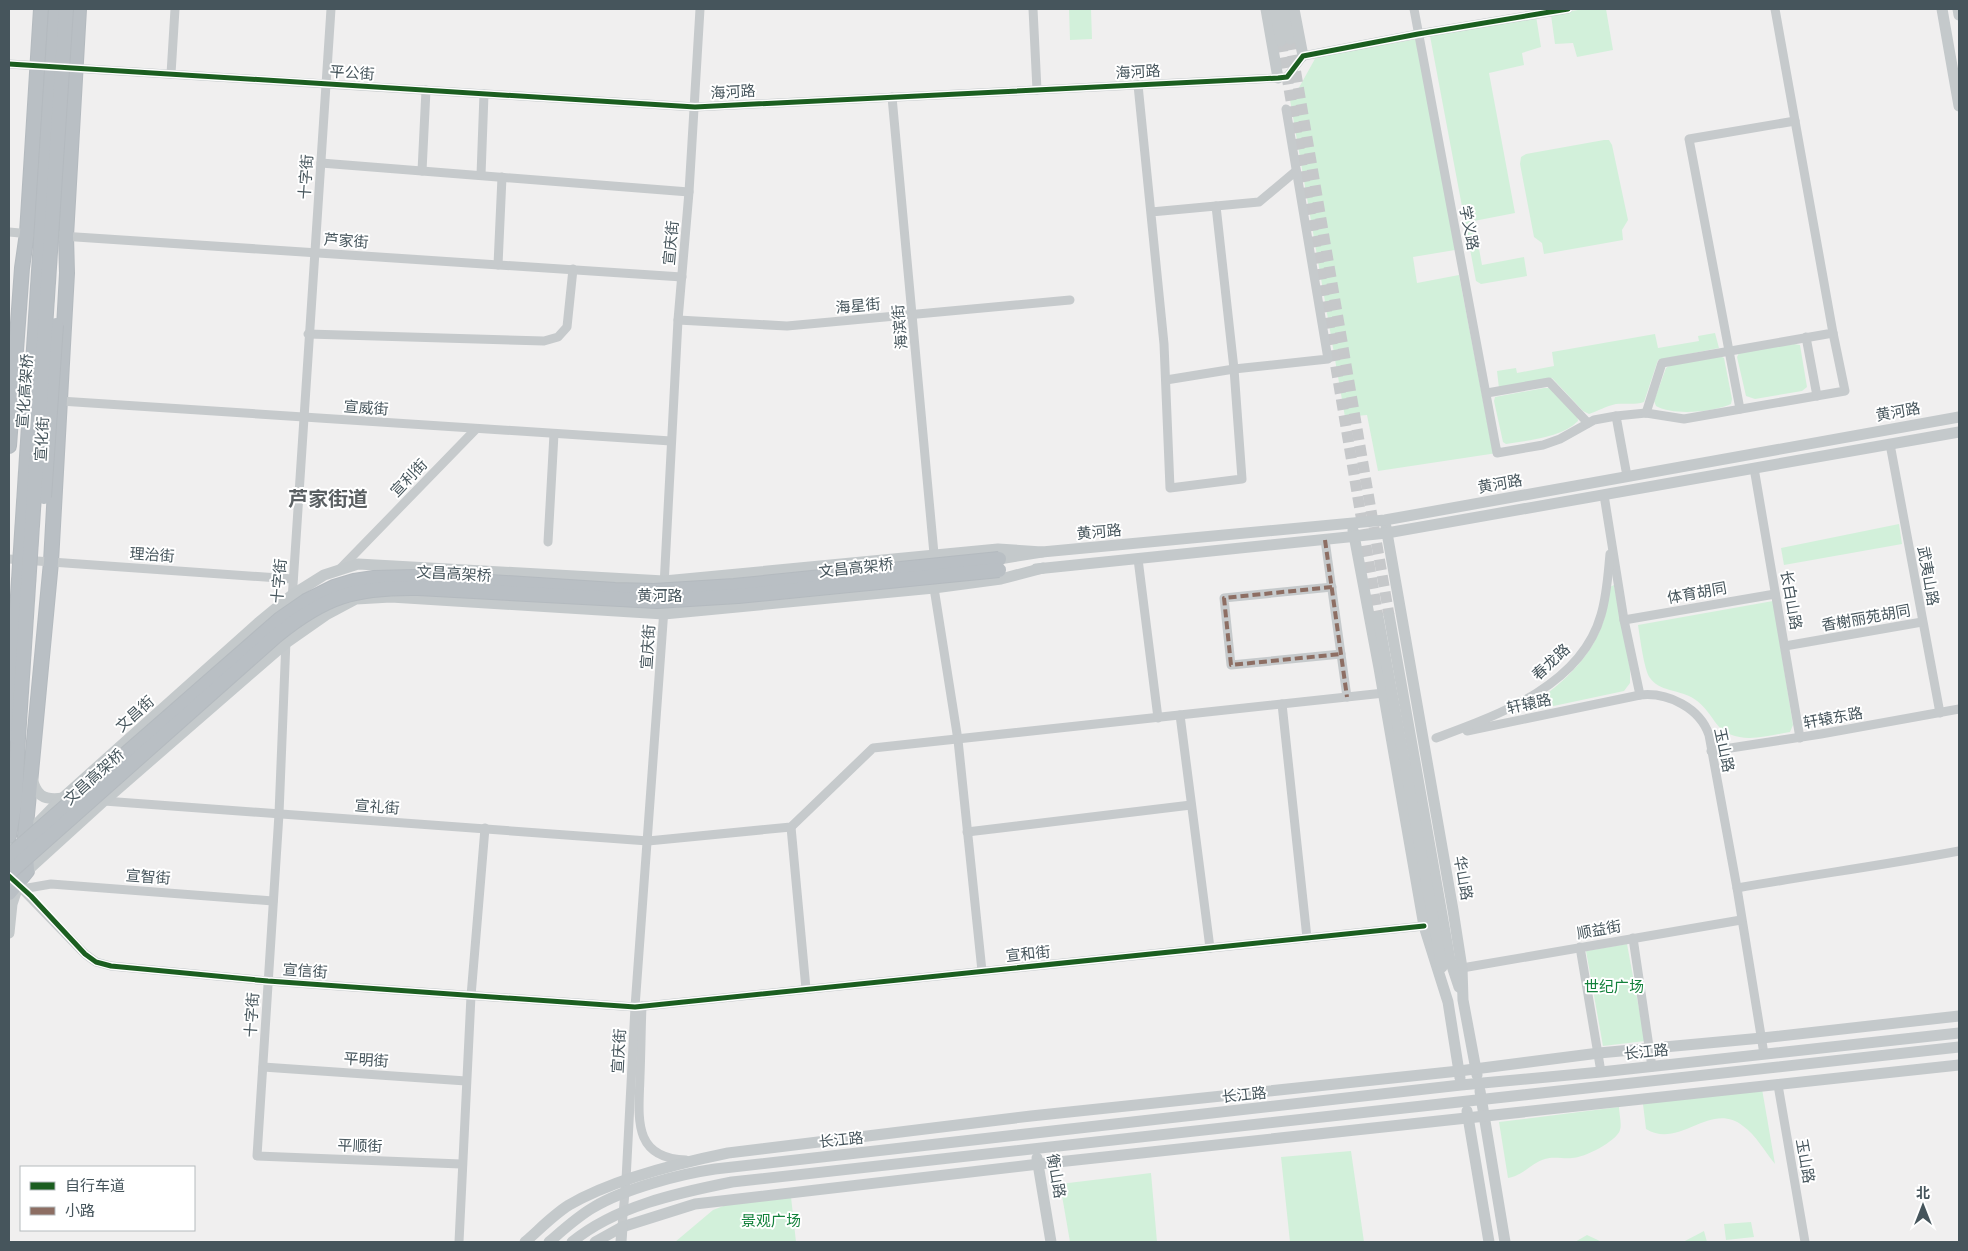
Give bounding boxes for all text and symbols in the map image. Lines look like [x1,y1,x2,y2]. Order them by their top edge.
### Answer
street label: 平公街 [329,62,375,83]
street label: 海河路 [1115,62,1161,81]
street label: 海河路 [710,82,756,101]
street label: 十字街 [295,154,316,200]
street label: 学义路 [1457,204,1482,252]
street label: 宣庆街 [660,220,681,266]
street label: 芦家街 [323,230,369,251]
street label: 海星街 [835,295,881,316]
street label: 海滨街 [889,304,910,350]
street label: 宣化高架桥 [13,353,36,429]
street label: 宣威街 [343,397,389,418]
street label: 黄河路 [1874,399,1922,424]
street label: 宣化街 [32,416,51,462]
street label: 宣利街 [387,456,430,500]
street label: 黄河路 [1476,471,1524,496]
district label: 芦家街道 [288,487,368,511]
street label: 黄河路 [1076,521,1122,542]
street label: 理治街 [129,544,175,565]
street label: 武夷山路 [1915,545,1942,607]
street label: 文昌高架桥 [818,555,894,580]
street label: 十字街 [268,558,289,604]
street label: 文昌高架桥 [416,563,492,584]
street label: 长白山路 [1778,569,1805,631]
street label: 体育胡同 [1666,579,1728,606]
street label: 黄河路 [637,587,683,604]
street label: 香榭丽苑胡同 [1820,601,1912,634]
street label: 宣庆街 [637,624,658,670]
street label: 春龙路 [1528,640,1573,683]
street label: 轩辕路 [1505,691,1553,717]
street label: 文昌街 [112,692,157,735]
street label: 轩辕东路 [1802,704,1864,731]
street label: 玉山路 [1711,726,1737,774]
street label: 文昌高架桥 [60,745,127,808]
street label: 宣礼街 [354,796,400,817]
street label: 华山路 [1451,854,1476,902]
street label: 宣智街 [125,866,171,887]
street label: 顺益街 [1575,917,1623,942]
street label: 宣和街 [1005,943,1051,964]
street label: 宣信街 [282,960,328,981]
park label: 世纪广场 [1584,978,1644,995]
street label: 十字街 [241,992,262,1038]
street label: 宣庆街 [609,1028,628,1074]
street label: 长江路 [1623,1041,1669,1062]
street label: 平明街 [343,1049,389,1070]
street label: 长江路 [1221,1084,1267,1105]
street label: 长江路 [818,1129,864,1150]
street label: 平顺街 [337,1136,383,1155]
street label: 玉山路 [1793,1137,1818,1185]
street label: 衡山路 [1044,1152,1069,1200]
legend [20,1166,195,1231]
text: 自行车道 [65,1177,125,1194]
north arrow [1898,1181,1948,1231]
text: 北 [1916,1185,1930,1201]
text: 小路 [65,1202,95,1219]
park label: 景观广场 [741,1212,801,1229]

